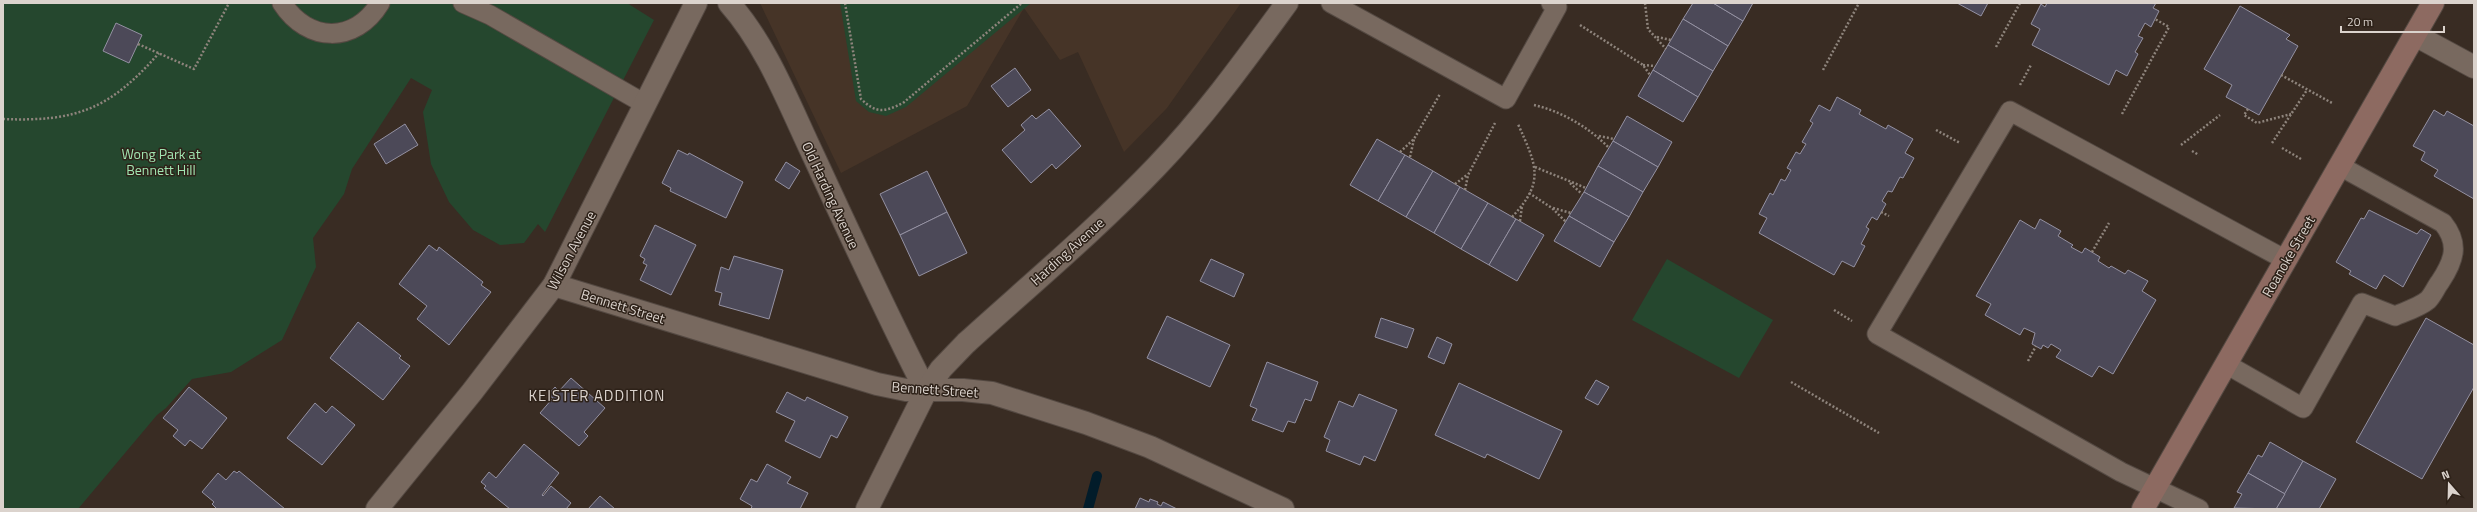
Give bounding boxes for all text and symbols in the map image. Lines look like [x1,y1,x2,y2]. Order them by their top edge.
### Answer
scale bar [2341,8,2444,34]
text: 20 m [2347,12,2373,31]
street label: Old Harding Avenue [797,138,865,252]
park label: Wong Park at Bennett Hill [121,143,201,180]
street label: Wilson Avenue [541,207,601,293]
street label: Roanoke Street [2256,211,2320,300]
street label: Harding Avenue [1025,212,1109,290]
street label: Bennett Street [578,283,668,329]
street label: Bennett Street [891,375,979,403]
district label: KEISTER ADDITION [529,384,665,407]
north arrow [2429,464,2469,504]
text: N [2439,466,2452,483]

